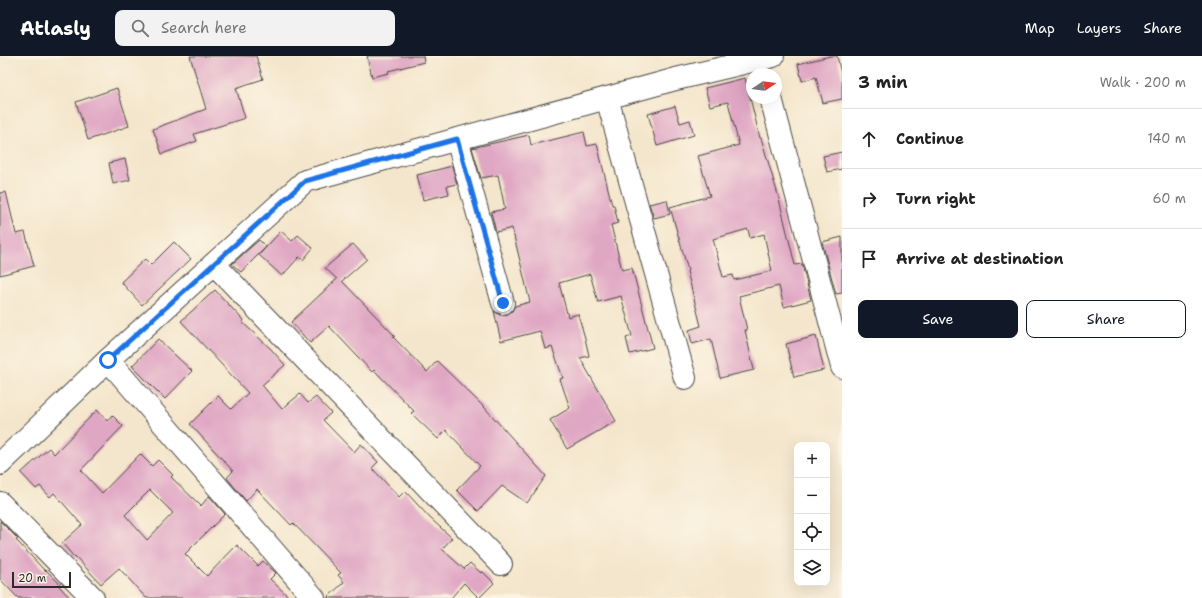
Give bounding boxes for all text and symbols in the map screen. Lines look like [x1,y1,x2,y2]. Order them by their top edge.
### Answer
search box [115,10,395,46]
text: Atlasly [20,16,91,41]
icon: search [129,17,151,39]
text: Search here [161,18,247,38]
text: Map [1025,19,1055,37]
text: Layers [1077,19,1121,37]
text: Share [1143,19,1182,37]
north arrow [746,68,782,104]
text: 3 min [858,71,908,93]
text: Walk · 200 m [1100,74,1186,91]
icon: ahead [858,128,880,150]
text: Continue [896,129,964,149]
text: 140 m [1147,130,1186,147]
icon: right [858,188,880,210]
text: Turn right [896,189,976,209]
text: 60 m [1153,190,1186,207]
icon: arrive [858,248,880,270]
text: Arrive at destination [896,249,1064,269]
route end [494,294,512,312]
button: Save [858,300,1018,338]
button: Share [1026,300,1186,338]
route start [99,351,117,369]
map controls [794,442,830,586]
button: + [794,442,830,478]
button: − [794,478,830,514]
button: locate [794,514,830,550]
button: layers [794,550,830,586]
scale bar [12,570,71,589]
text: 20 m [18,571,46,586]

